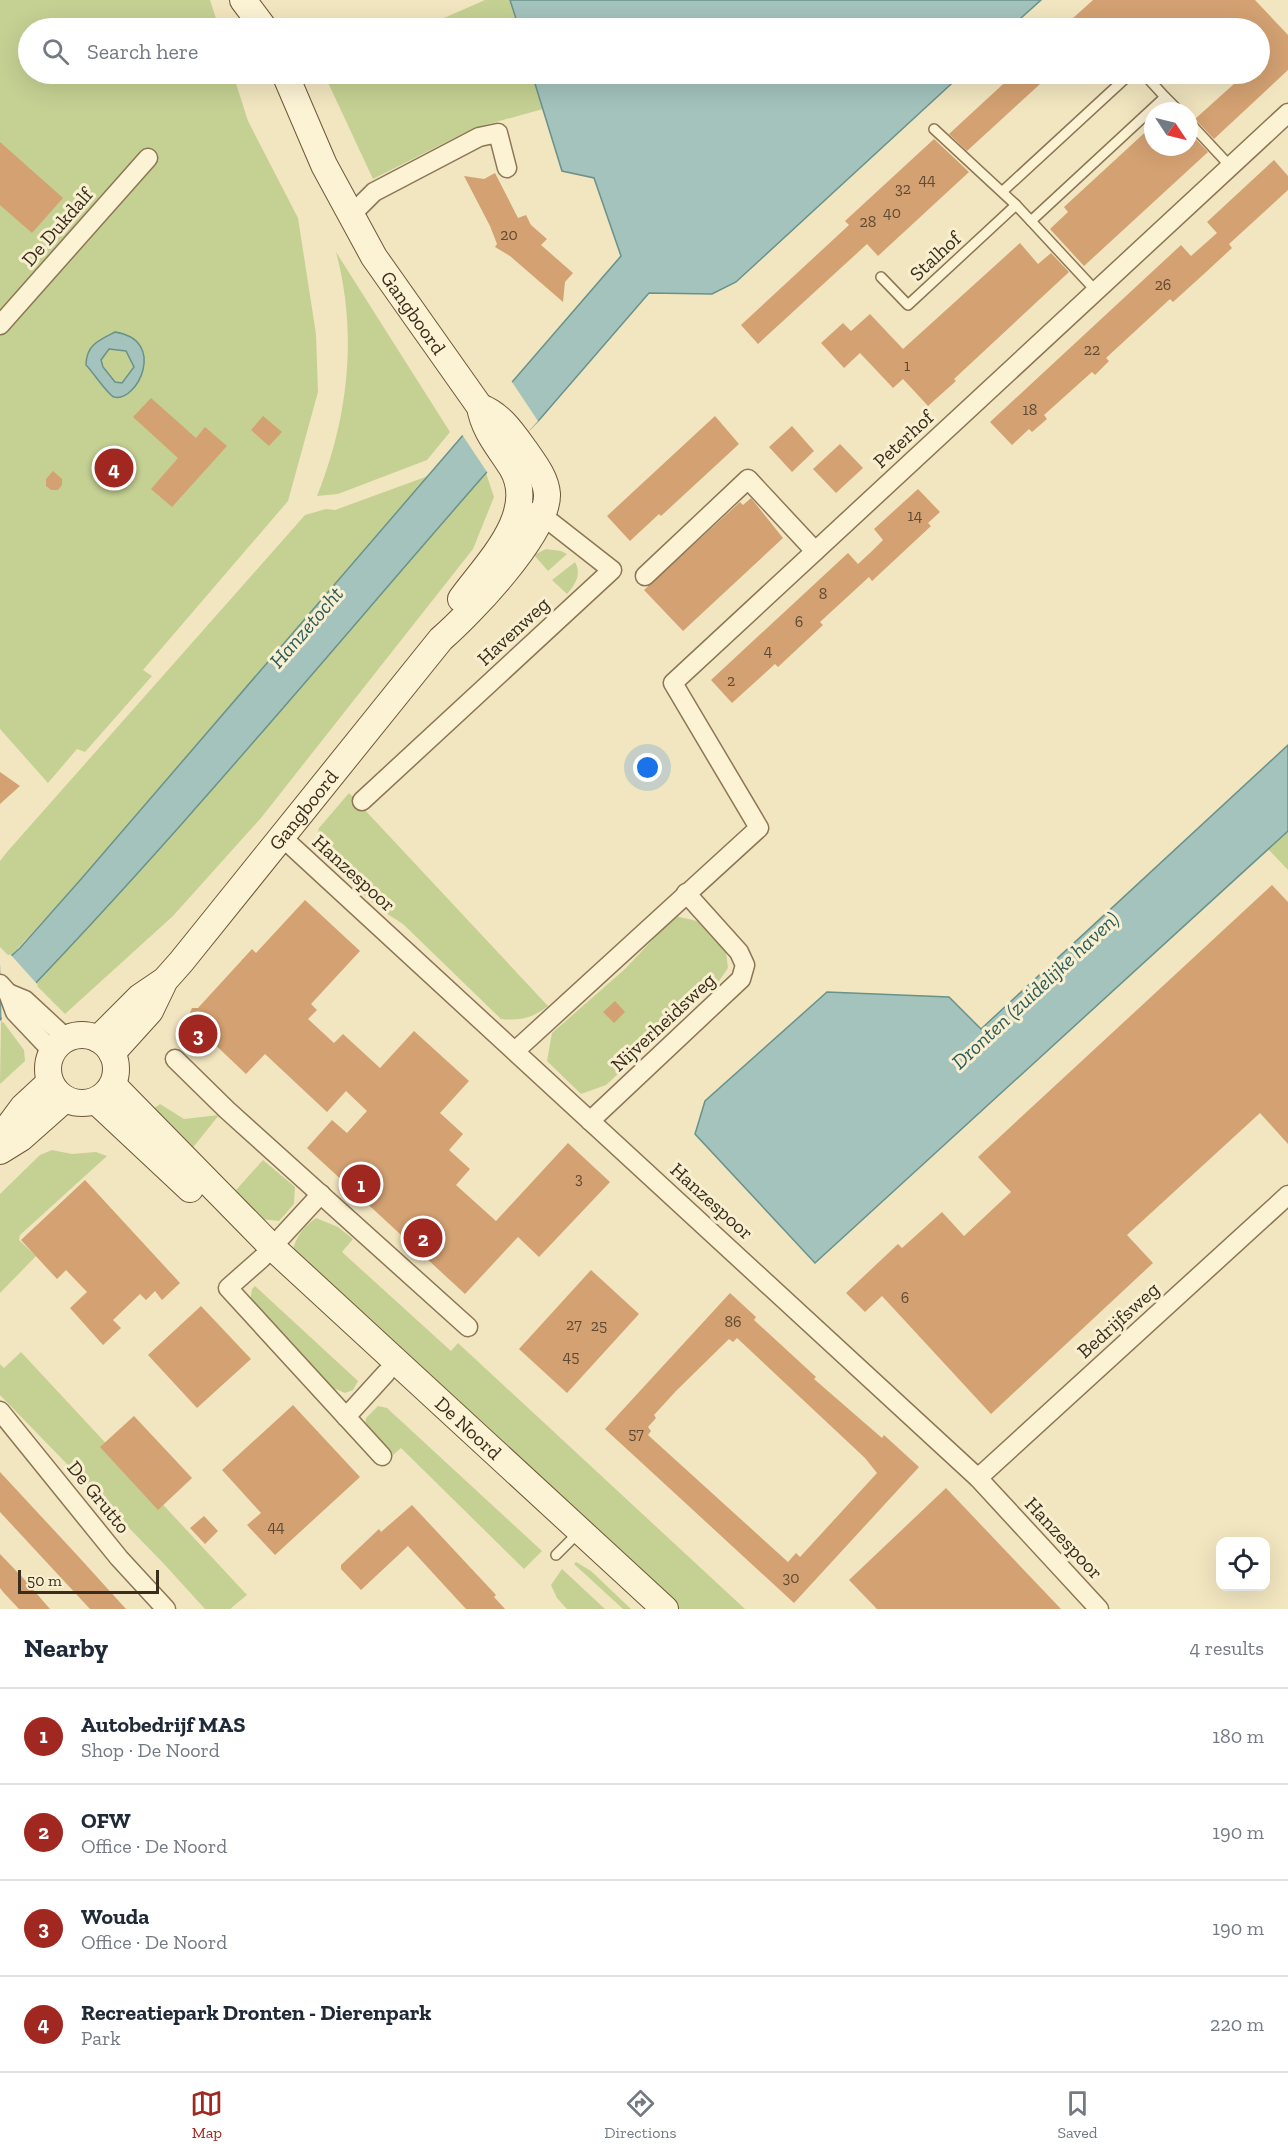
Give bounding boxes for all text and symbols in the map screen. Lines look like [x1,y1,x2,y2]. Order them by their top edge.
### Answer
search box [18,18,1270,84]
icon: search [39,35,72,68]
text: Search here [87,38,198,65]
north arrow [1144,102,1198,156]
house number: 44 [918,170,936,189]
house number: 32 [895,179,911,198]
street label: De Dukdalf [17,182,99,271]
house number: 40 [883,203,901,222]
house number: 28 [860,212,876,231]
house number: 20 [500,225,518,244]
street label: Stalhof [905,225,967,286]
street label: Gangboord [376,266,451,359]
house number: 26 [1155,275,1171,294]
house number: 22 [1084,340,1100,359]
house number: 1 [904,356,910,375]
house number: 18 [1023,400,1037,419]
street label: Peterhof [868,404,939,473]
pin: 4 [94,446,134,490]
house number: 14 [908,506,923,525]
water label: Hanzetocht [264,581,348,673]
house number: 8 [819,584,827,603]
street label: Havenweg [472,592,554,670]
house number: 6 [795,612,803,631]
house number: 4 [764,641,773,660]
house number: 2 [727,671,735,690]
your location [633,753,662,782]
street label: Gangboord [264,765,343,855]
street label: Hanzespoor [308,829,400,917]
water label: Dronten (zuidelijke haven) [946,906,1124,1074]
street label: Nijverheidsweg [606,968,720,1076]
pin: 3 [178,1012,218,1056]
street label: Hanzespoor [666,1157,758,1245]
pin: 1 [342,1162,380,1206]
house number: 3 [575,1169,583,1188]
pin: 2 [404,1216,442,1260]
street label: Bedrijfsweg [1072,1277,1164,1363]
house number: 6 [901,1288,909,1307]
house number: 86 [724,1312,742,1331]
house number: 27 [566,1315,582,1334]
house number: 25 [591,1316,607,1335]
house number: 45 [563,1347,579,1366]
street label: De Noord [430,1391,507,1465]
house number: 57 [628,1424,644,1443]
street label: De Grutto [62,1456,136,1538]
street label: Hanzespoor [1020,1492,1108,1584]
house number: 44 [267,1517,285,1536]
map controls [1216,1537,1270,1591]
button: locate [1216,1537,1270,1591]
scale bar [18,1567,159,1594]
house number: 30 [782,1568,800,1587]
text: 50 m [27,1571,62,1590]
text: Nearby [24,1632,108,1664]
text: 4 results [1189,1636,1264,1660]
text: Autobedrijf MAS [81,1711,245,1738]
text: 1 [39,1724,48,1748]
text: 180 m [1212,1724,1264,1748]
text: Shop · De Noord [81,1738,220,1762]
text: OFW [81,1807,131,1834]
text: 2 [38,1820,49,1844]
text: 190 m [1212,1820,1264,1844]
text: Office · De Noord [81,1834,227,1858]
text: Wouda [81,1903,150,1930]
text: 3 [38,1916,49,1940]
text: 190 m [1212,1916,1264,1940]
text: Office · De Noord [81,1930,227,1954]
text: Recreatiepark Dronten - Dierenpark [81,1999,431,2026]
text: 4 [38,2012,49,2036]
text: 220 m [1210,2012,1264,2036]
text: Park [81,2026,121,2050]
tab: Map [190,2087,223,2142]
tab: Directions [604,2087,677,2142]
tab: Saved [1057,2087,1098,2142]

